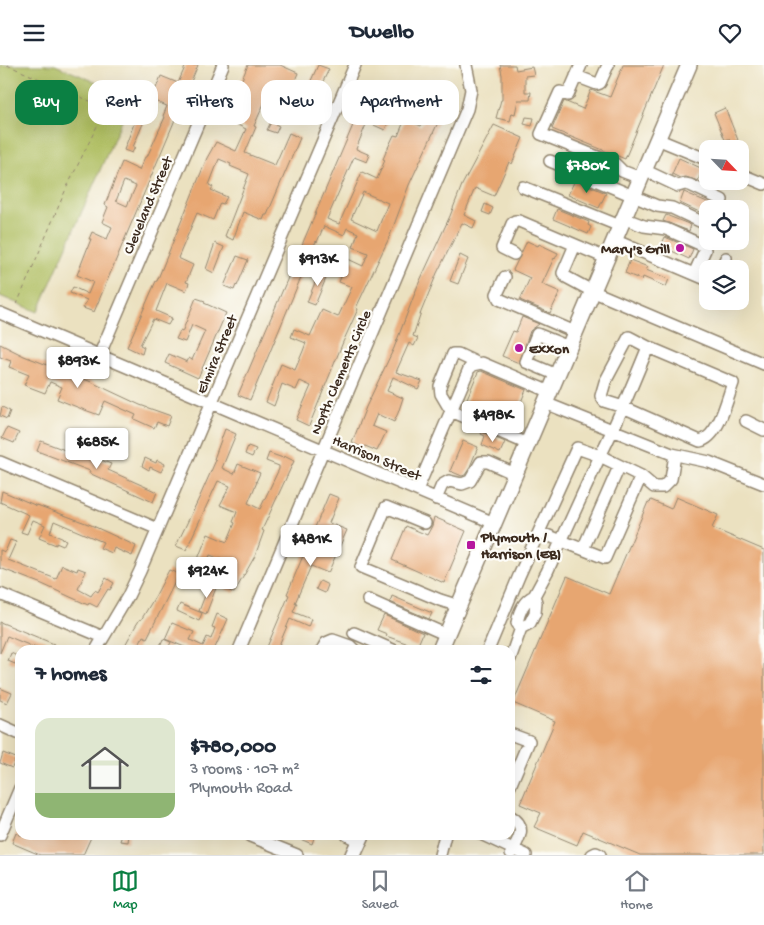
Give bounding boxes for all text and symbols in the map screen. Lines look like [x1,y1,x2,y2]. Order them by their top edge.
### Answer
icon: menu [20,19,48,47]
icon: heart [716,19,744,47]
text: Dwello [350,20,414,46]
chip: Buy [15,80,78,125]
chip: Rent [88,80,158,125]
chip: Filters [168,80,251,125]
chip: New [261,80,332,125]
chip: Apartment [342,80,459,125]
north arrow [699,140,749,190]
map controls [699,140,749,310]
pin: $780K [552,151,622,194]
street label: Cleveland Street [120,152,178,257]
text: $780K [566,158,608,177]
button: locate [699,200,749,250]
place label: Mary's Grill [601,241,671,259]
marker: Mary's Grill [674,242,686,254]
pin: $913K [283,245,353,287]
text: $913K [299,251,337,270]
button: layers [699,260,749,310]
street label: North Clements Circle [308,308,376,438]
street label: Elmira Street [193,311,243,397]
place label: Exxon [529,341,570,359]
marker: Exxon [513,342,525,354]
pin: $893K [43,347,113,389]
text: $893K [57,353,99,372]
pin: $498K [458,401,528,443]
text: $498K [473,407,513,426]
pin: $685K [62,427,132,470]
street label: Harrison Street [329,432,425,486]
text: $685K [76,434,118,453]
pin: $481K [276,525,346,567]
place label: Plymouth / Harrison (EB) [480,529,561,564]
text: $481K [292,531,330,550]
marker: Plymouth / Harrison (EB) [465,539,477,551]
pin: $924K [172,557,242,599]
text: $924K [187,563,227,582]
icon: filters [467,661,495,689]
text: 7 homes [35,663,107,688]
text: $780,000 [190,736,276,761]
icon: home [75,738,135,798]
text: 3 rooms · 107 m² [190,761,300,780]
text: Plymouth Road [190,780,291,799]
tab: Map [111,867,139,914]
tab: Saved [362,867,398,914]
tab: Home [620,867,653,914]

